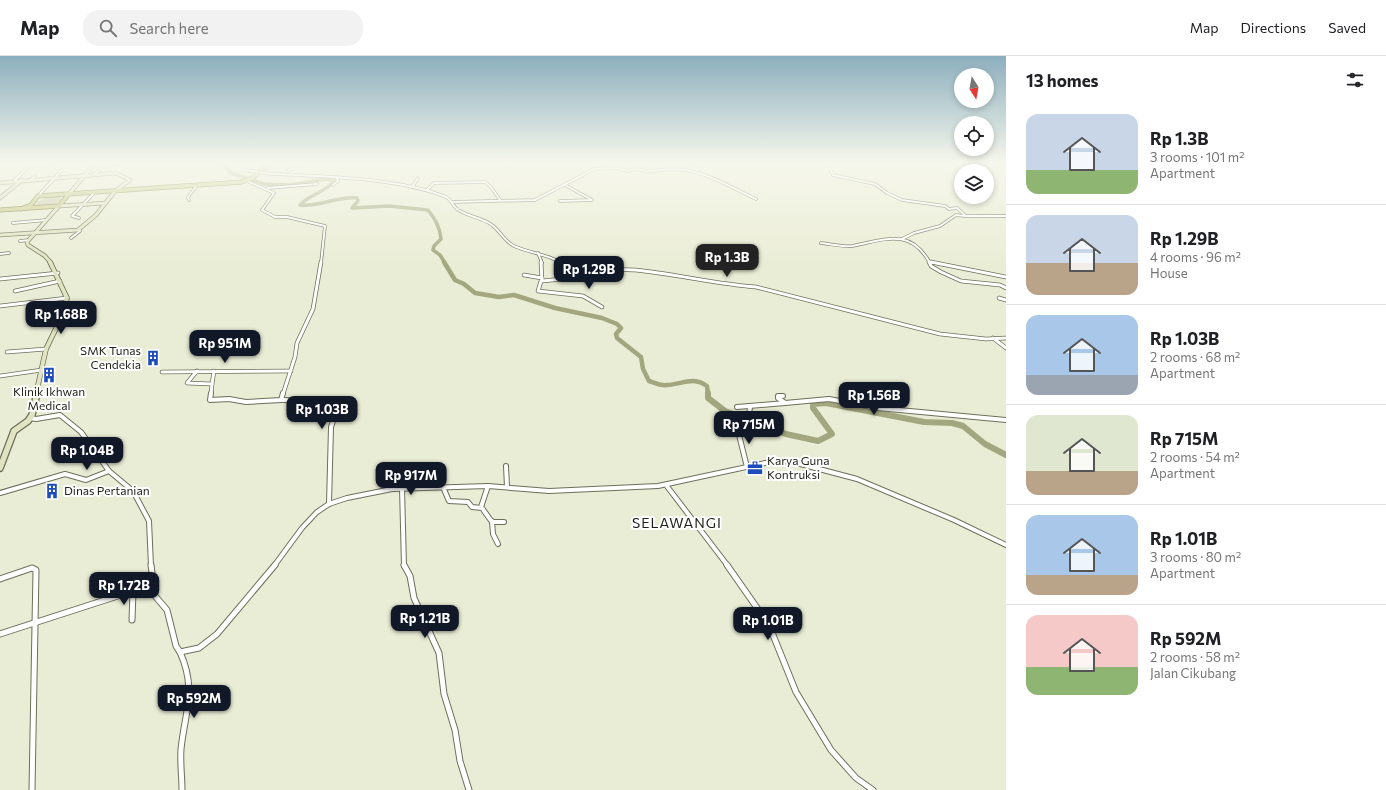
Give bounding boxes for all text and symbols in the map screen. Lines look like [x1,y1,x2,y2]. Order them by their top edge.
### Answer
search box [83,10,363,46]
text: Map [20,16,59,39]
icon: search [97,17,119,39]
text: Search here [129,19,209,37]
text: Map [1190,19,1219,36]
text: Directions [1241,19,1306,36]
text: Saved [1328,19,1366,36]
north arrow [954,68,994,108]
map controls [954,68,994,204]
icon: filters [1344,69,1366,91]
text: 13 homes [1026,70,1099,91]
button: locate [954,116,994,156]
text: Rp 1.3B [1150,128,1208,149]
icon: home [1058,130,1106,178]
text: 3 rooms · 101 m² [1150,149,1244,165]
button: layers [954,164,994,204]
text: Apartment [1150,165,1215,181]
text: Rp 1.29B [1150,228,1219,249]
icon: home [1058,231,1106,279]
pin: Rp 1.3B [690,244,764,278]
text: Rp 1.3B [705,249,749,265]
text: 4 rooms · 96 m² [1150,249,1241,265]
pin: Rp 1.29B [548,256,630,290]
text: Rp 1.29B [563,261,615,277]
text: House [1150,265,1188,281]
pin: Rp 1.68B [20,301,102,335]
text: Rp 1.68B [35,306,87,322]
text: Rp 1.03B [1150,328,1219,349]
pin: Rp 951M [188,330,262,364]
icon: home [1058,331,1106,379]
text: Rp 951M [198,335,252,351]
place label: SMK Tunas Cendekia [80,343,141,371]
building icon: SMK Tunas Cendekia [144,349,162,367]
text: 2 rooms · 68 m² [1150,349,1240,365]
text: Apartment [1150,365,1215,381]
building icon: Klinik Ikhwan Medical [40,366,58,384]
pin: Rp 1.56B [833,382,915,416]
place label: Klinik Ikhwan Medical [13,384,85,412]
text: Rp 1.56B [848,387,900,403]
pin: Rp 1.03B [281,396,363,430]
text: Rp 1.03B [295,401,349,417]
pin: Rp 715M [712,411,786,445]
text: Rp 715M [723,416,775,432]
text: Rp 715M [1150,428,1218,449]
icon: home [1058,431,1106,479]
pin: Rp 1.04B [46,437,128,471]
text: Rp 1.04B [60,442,114,458]
text: 2 rooms · 54 m² [1150,449,1240,465]
place label: Karya Guna Kontruksi [767,453,829,481]
office icon: Karya Guna Kontruksi [746,459,764,477]
pin: Rp 917M [374,462,448,496]
text: Apartment [1150,465,1215,481]
text: Rp 917M [385,467,437,483]
building icon: Dinas Pertanian [43,482,61,500]
place label: Dinas Pertanian [64,483,150,497]
district label: SELAWANGI [632,514,722,531]
text: Rp 1.01B [1150,528,1217,549]
icon: home [1058,531,1106,579]
text: 3 rooms · 80 m² [1150,549,1241,565]
text: Apartment [1150,565,1215,581]
pin: Rp 1.72B [83,572,165,606]
text: Rp 1.72B [98,577,150,593]
pin: Rp 1.21B [384,605,466,639]
pin: Rp 1.01B [727,607,809,641]
text: Rp 1.21B [400,610,450,626]
text: Rp 1.01B [742,612,794,628]
text: Rp 592M [1150,628,1221,649]
icon: home [1058,631,1106,679]
text: 2 rooms · 58 m² [1150,649,1240,665]
text: Jalan Cikubang [1150,665,1236,681]
pin: Rp 592M [157,685,231,719]
text: Rp 592M [167,690,221,706]

